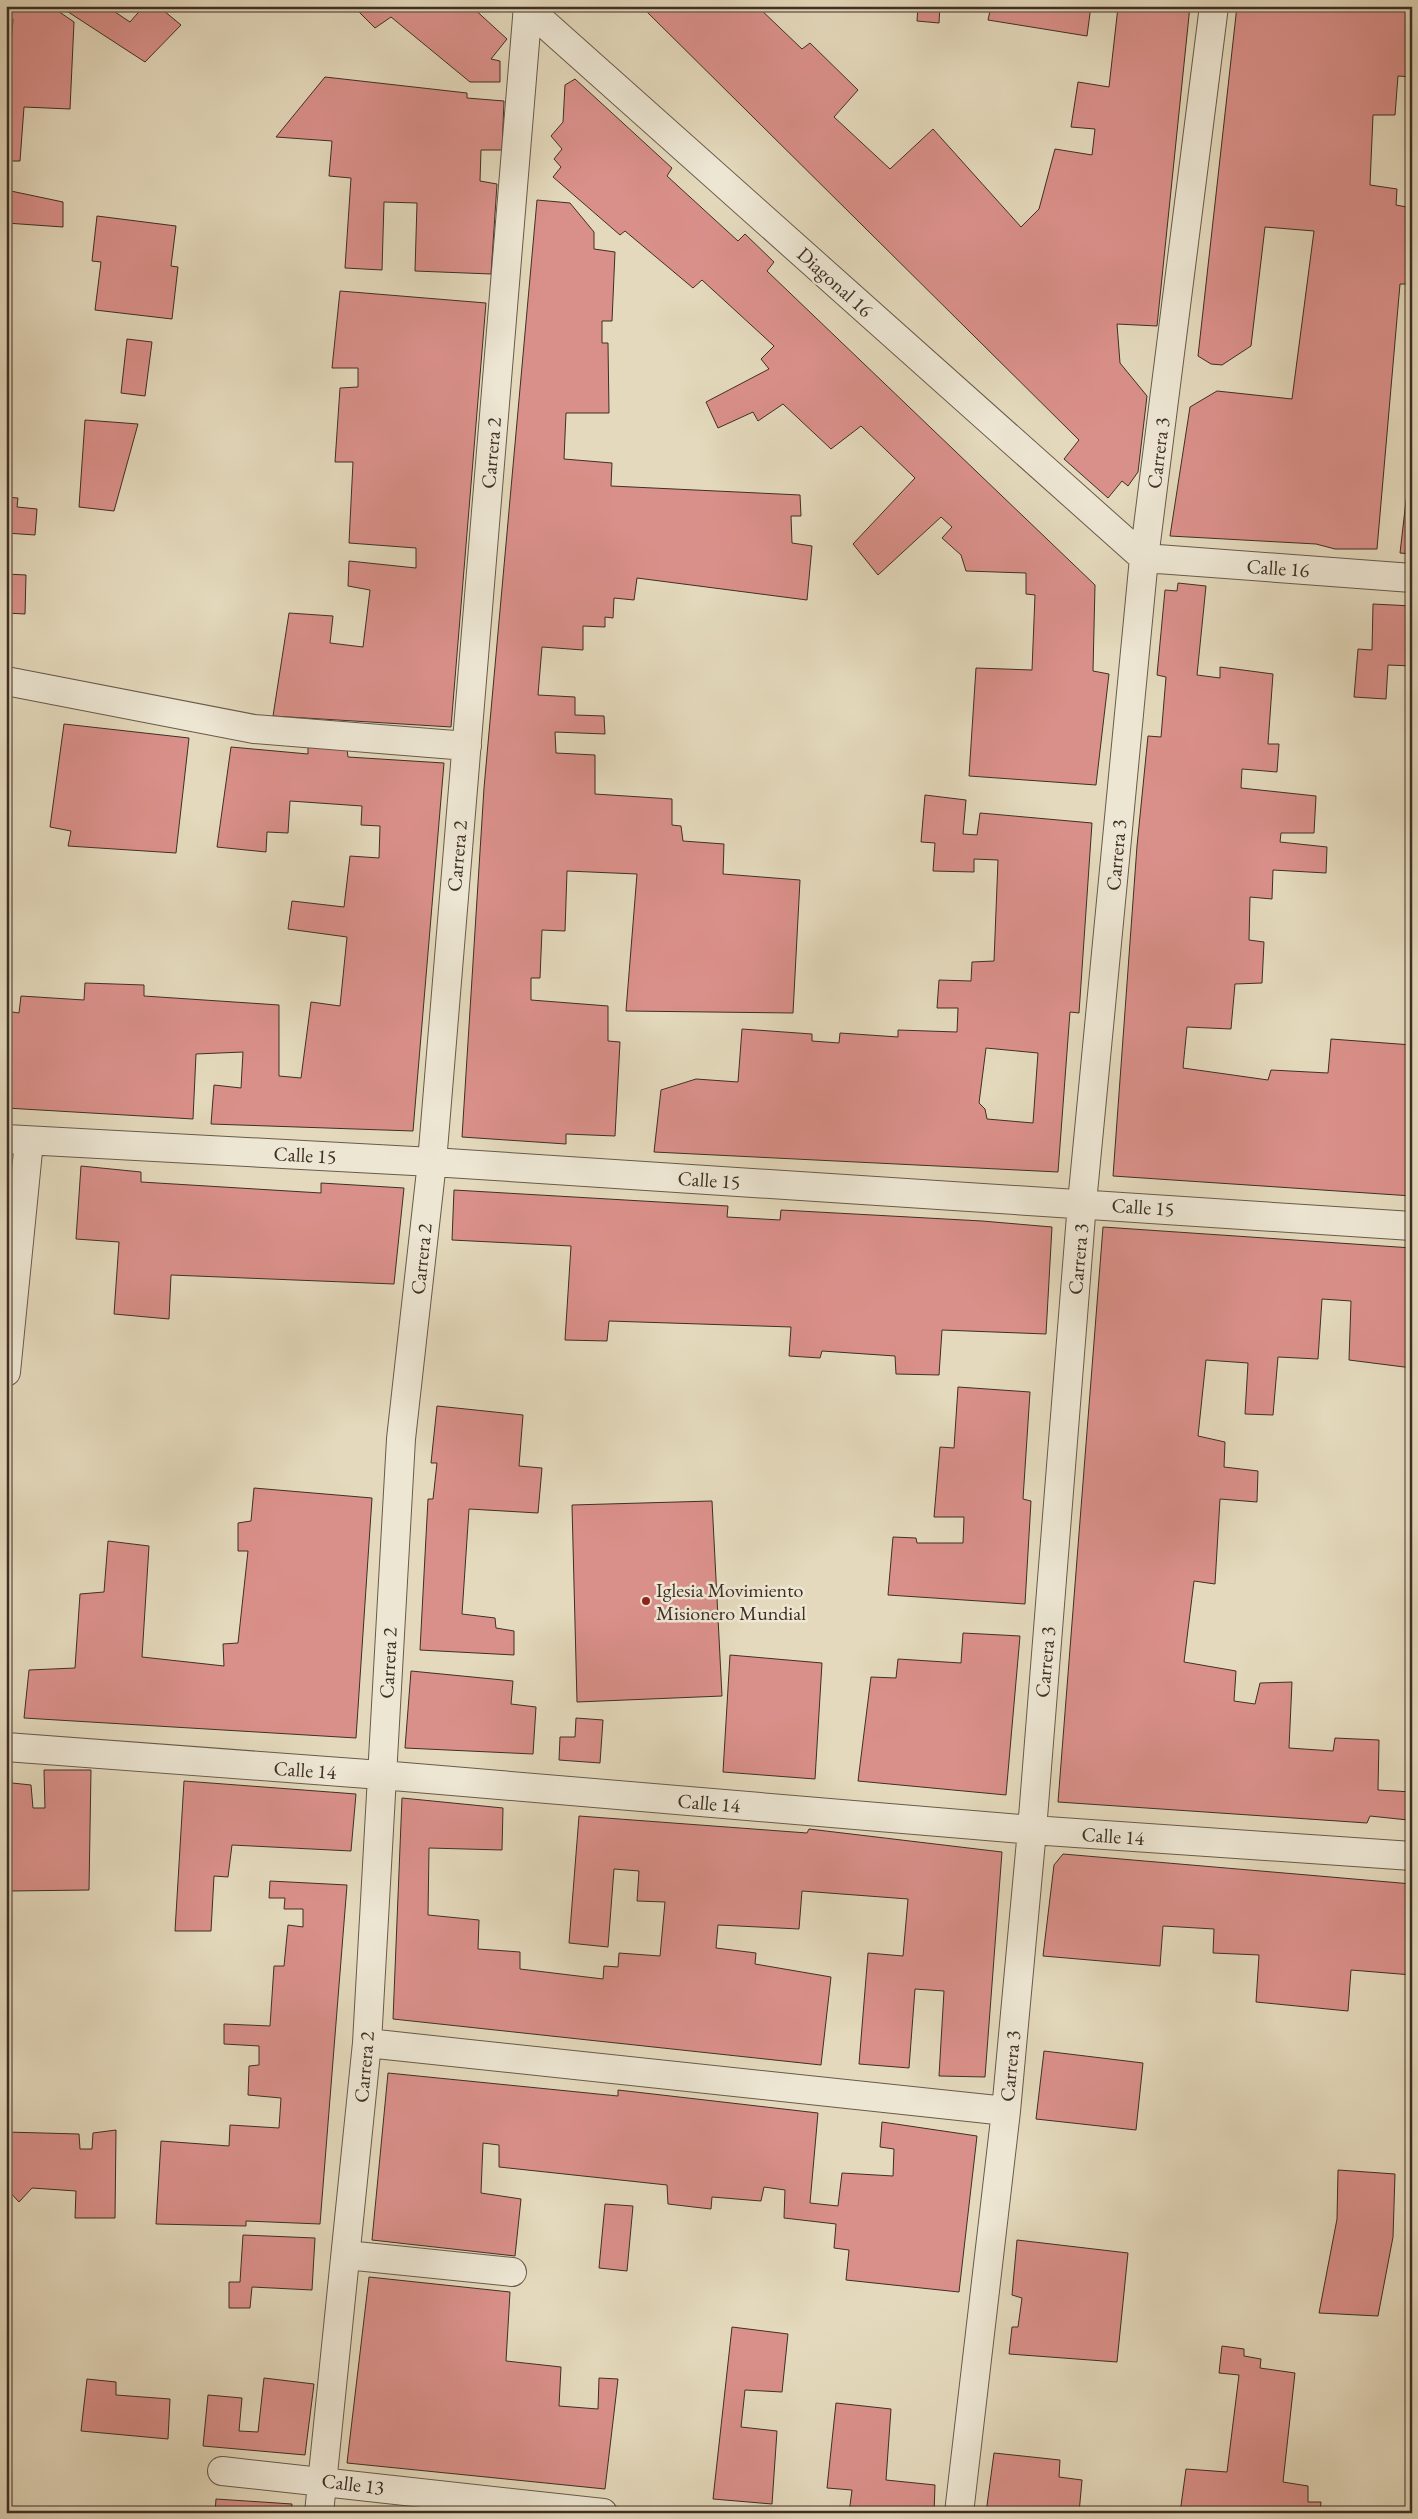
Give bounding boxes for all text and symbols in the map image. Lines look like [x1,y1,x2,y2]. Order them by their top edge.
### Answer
street label: Diagonal 16 [792,241,879,323]
street label: Carrera 2 [475,416,507,490]
street label: Carrera 3 [1141,416,1175,490]
street label: Calle 16 [1246,553,1311,583]
street label: Carrera 3 [1100,818,1132,892]
street label: Carrera 2 [441,819,473,893]
street label: Calle 15 [273,1140,337,1170]
street label: Calle 15 [677,1165,741,1195]
street label: Calle 15 [1111,1192,1175,1222]
street label: Carrera 2 [404,1222,438,1296]
street label: Carrera 3 [1062,1222,1094,1296]
place label: Iglesia Movimiento Misionero Mundial [656,1577,806,1626]
marker: Iglesia Movimiento Misionero Mundial [640,1595,652,1607]
street label: Carrera 3 [1029,1625,1061,1699]
street label: Carrera 2 [373,1626,403,1699]
street label: Calle 14 [273,1755,338,1785]
street label: Calle 14 [677,1787,742,1819]
street label: Calle 14 [1081,1821,1146,1851]
street label: Carrera 3 [994,2029,1026,2103]
street label: Carrera 2 [348,2030,380,2104]
street label: Calle 13 [320,2467,386,2501]

